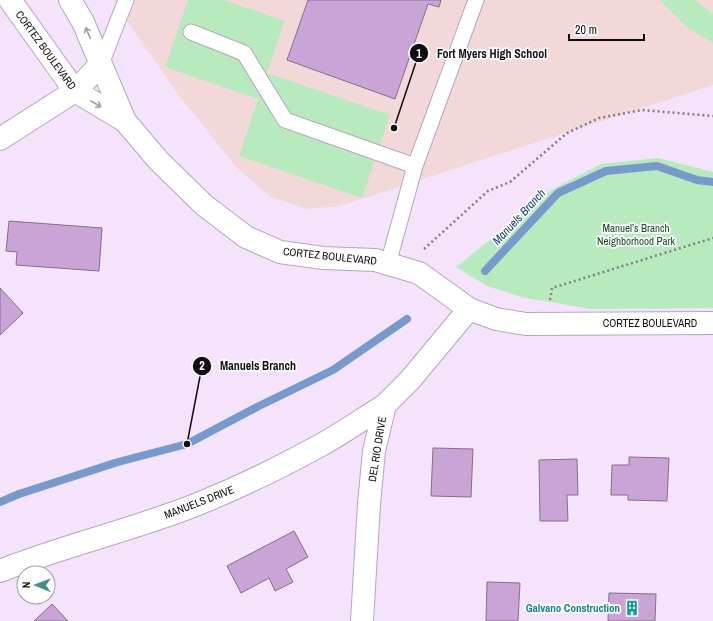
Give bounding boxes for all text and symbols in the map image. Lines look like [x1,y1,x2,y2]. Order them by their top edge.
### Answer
street label: CORTEZ BOULEVARD [13,8,79,92]
scale bar [569,16,644,42]
text: 20 m [575,22,597,38]
one-way arrow [84,28,92,40]
callout: Fort Myers High School [409,41,555,65]
text: 1 [416,46,422,62]
text: Fort Myers High School [437,46,547,62]
one-way arrow [90,101,102,109]
water label: Manuels Branch [489,186,549,248]
park label: Manuel’s Branch Neighborhood Park [597,221,676,248]
street label: CORTEZ BOULEVARD [282,244,378,268]
street label: CORTEZ BOULEVARD [603,316,697,330]
callout: Manuels Branch [192,354,304,378]
text: 2 [199,358,205,374]
text: Manuels Branch [220,358,296,374]
street label: DEL RIO DRIVE [365,415,389,483]
street label: MANUELS DRIVE [162,482,236,522]
north arrow [16,565,56,605]
text: N [19,581,33,588]
building icon: Galvano Construction [623,599,641,617]
place label: Galvano Construction [526,601,620,615]

